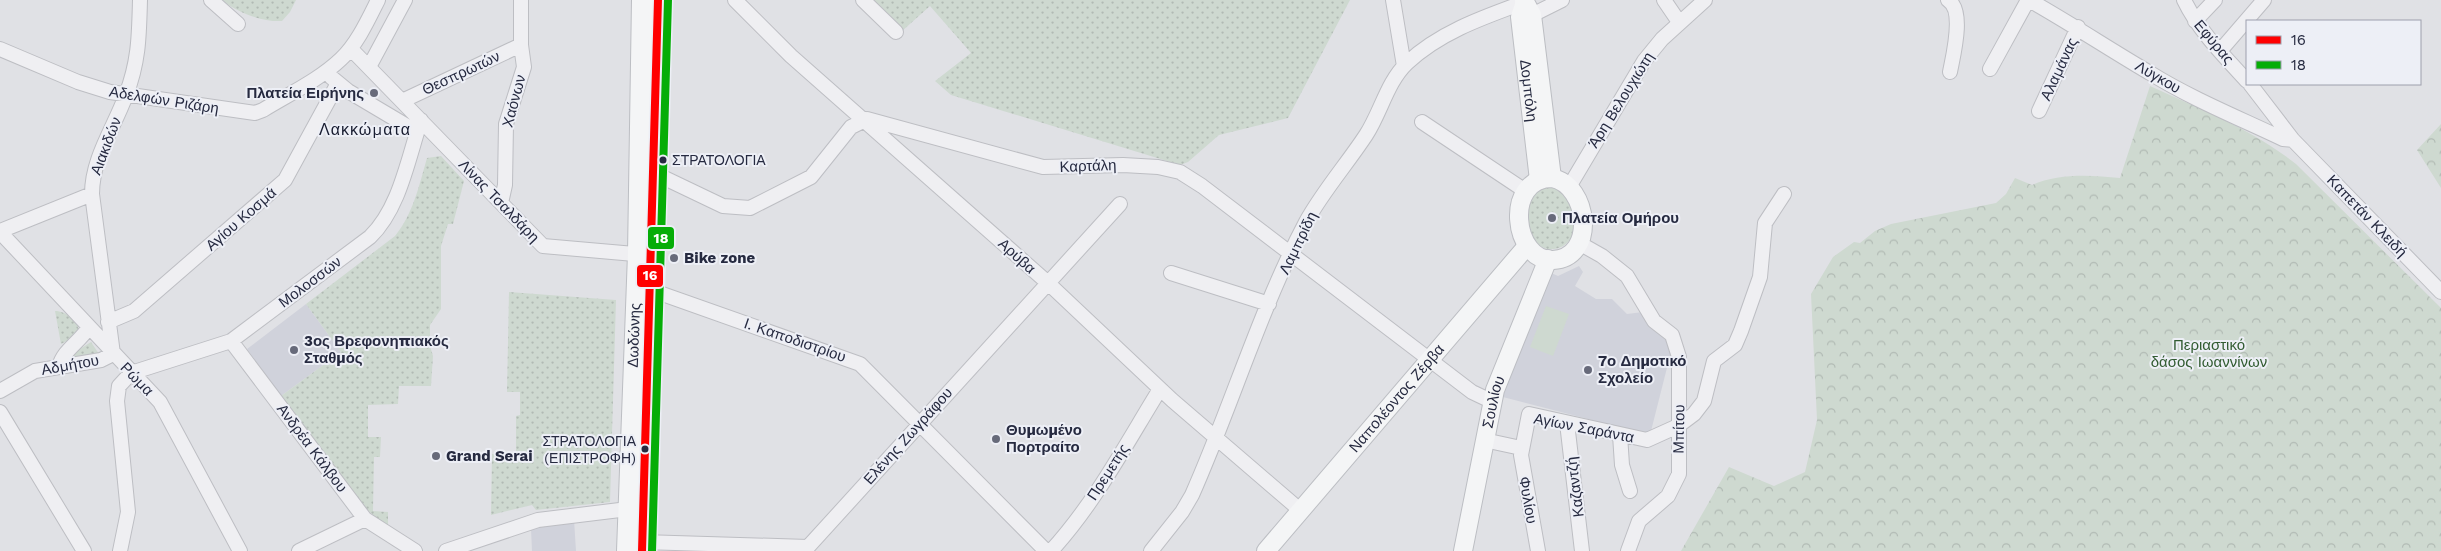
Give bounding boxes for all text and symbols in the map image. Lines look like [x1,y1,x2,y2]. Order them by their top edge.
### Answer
street label: Εφύρας [2190,16,2238,68]
legend [2246,20,2421,85]
text: 16 [2291,31,2306,49]
street label: Αλαμάνας [2037,35,2081,103]
street label: Θεσπρωτών [419,47,503,99]
street label: Άρη Βελουχιώτη [1584,49,1658,151]
text: 18 [2291,56,2306,74]
street label: Λύγκου [2132,57,2184,97]
street label: Δομπόλη [1516,59,1541,123]
street label: Χαόνων [498,73,530,129]
street label: Αδελφών Ριζάρη [108,82,220,118]
place label: Πλατεία Ειρήνης [246,84,364,102]
marker: Πλατεία Ειρήνης [368,87,380,99]
street label: Αιακιδών [87,115,125,177]
district label: Λακκώματα [319,120,411,139]
place label: ΣΤΡΑΤΟΛΟΓΙΑ [672,152,766,168]
marker: ΣΤΡΑΤΟΛΟΓΙΑ [658,155,668,165]
street label: Λίνας Τσαλδάρη [455,156,543,246]
street label: Καρτάλη [1059,156,1117,176]
street label: Καπετάν Κλειδή [2323,171,2411,261]
street label: Αγίου Κοσμά [202,183,280,255]
street label: Λαμπρίδη [1275,209,1321,277]
place label: Πλατεία Ομήρου [1562,209,1679,227]
marker: Πλατεία Ομήρου [1546,212,1558,224]
line badge: 18 [647,226,675,250]
text: 18 [654,230,669,246]
street label: Αρύβα [995,235,1040,278]
place label: Bike zone [684,249,756,267]
marker: Bike zone [668,252,680,264]
street label: Μολοσσών [275,253,345,311]
line badge: 16 [636,264,664,288]
text: 16 [643,267,658,283]
street label: Δωδώνης [624,302,644,368]
street label: Ι. Καποδιστρίου [742,314,848,366]
place label: 3ος Βρεφονηπιακός Σταθμός [304,332,449,367]
park label: Περιαστικό δάσος Ιωαννίνων [2151,336,2267,371]
street label: Ναπολέοντος Ζέρβα [1345,340,1448,456]
marker: 3ος Βρεφονηπιακός Σταθμός [288,344,300,356]
street label: Αδμήτου [40,351,100,379]
place label: 7ο Δημοτικό Σχολείο [1598,352,1686,387]
street label: Ρώμα [117,358,157,400]
marker: 7ο Δημοτικό Σχολείο [1582,364,1594,376]
street label: Σουλίου [1479,373,1509,430]
street label: Ελένης Ζωγράφου [860,384,956,488]
street label: Ανδρέα Κάλβου [273,400,351,496]
street label: Μπίτου [1670,404,1688,454]
street label: Αγίων Σαράντα [1532,409,1636,447]
place label: Θυμωμένο Πορτραίτο [1006,421,1082,456]
place label: ΣΤΡΑΤΟΛΟΓΙΑ (ΕΠΙΣΤΡΟΦΗ) [542,433,637,466]
marker: Θυμωμένο Πορτραίτο [990,433,1002,445]
street label: Πρεμετής [1083,440,1133,504]
marker: ΣΤΡΑΤΟΛΟΓΙΑ (ΕΠΙΣΤΡΟΦΗ) [640,444,650,454]
place label: Grand Serai [446,447,533,465]
marker: Grand Serai [430,450,442,462]
street label: Καζαντζή [1562,456,1588,518]
street label: Φυλίου [1515,475,1541,525]

